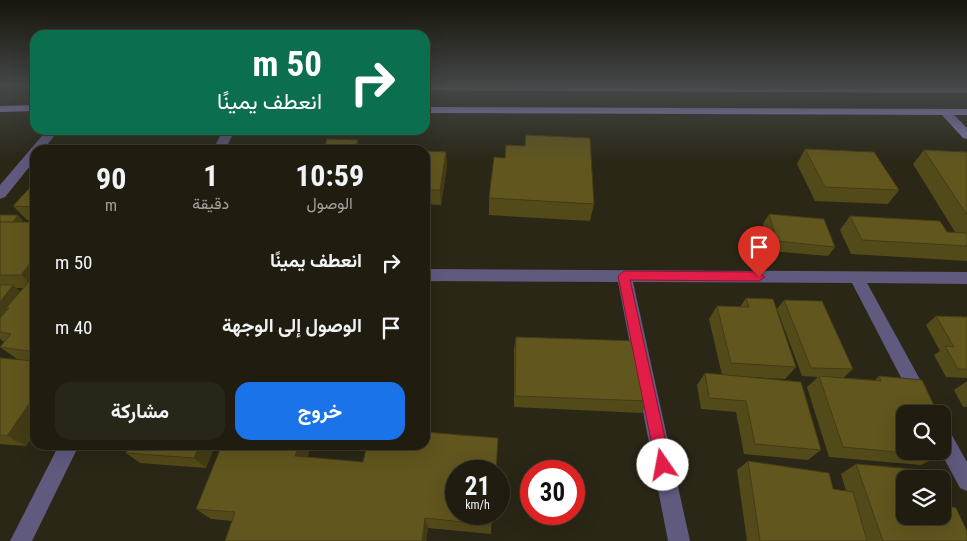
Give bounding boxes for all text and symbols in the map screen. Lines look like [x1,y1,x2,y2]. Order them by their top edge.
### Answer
text: 50 m [253,44,322,85]
icon: right [340,50,405,115]
text: انعطف يمينًا [217,89,322,114]
text: 1 [203,158,218,193]
text: 10:59 [295,158,364,193]
text: 90 [96,161,126,196]
text: دقيقة [192,194,229,213]
text: الوصول [307,194,353,213]
text: m [105,196,117,215]
pin [738,226,780,277]
icon: arrive [745,233,773,261]
text: انعطف يمينًا [270,249,362,272]
icon: right [377,249,405,277]
text: 50 m [55,251,92,274]
text: الوصول إلى الوجهة [222,314,362,337]
icon: arrive [377,314,405,342]
text: 40 m [55,316,92,339]
button: مشاركة [55,382,225,440]
button: خروج [235,382,405,440]
map controls [896,405,951,525]
button: search [896,405,951,460]
position arrow [636,438,688,490]
speed limit sign: 30 [520,460,585,525]
button: layers [896,470,951,525]
text: 21 [465,472,490,501]
text: km/h [465,498,490,512]

